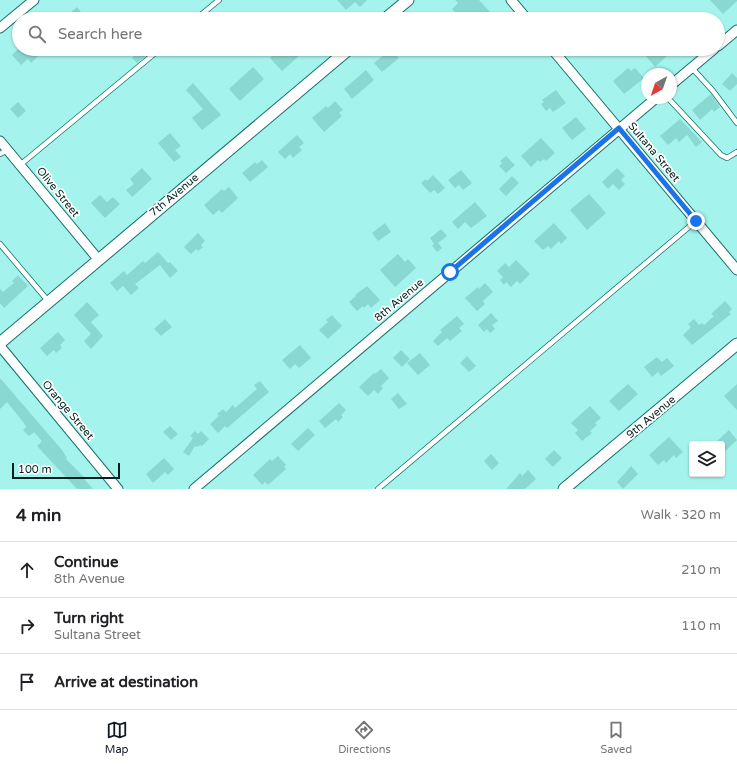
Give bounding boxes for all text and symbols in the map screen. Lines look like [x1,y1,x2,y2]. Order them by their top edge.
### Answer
search box [12,12,725,56]
icon: search [26,23,48,45]
text: Search here [58,25,142,43]
north arrow [641,68,677,104]
street label: Sultana Street [625,120,683,184]
street label: Olive Street [34,164,82,220]
street label: 7th Avenue [147,171,201,219]
route end [687,212,705,230]
route start [441,263,459,281]
street label: 8th Avenue [372,276,426,324]
street label: Orange Street [39,378,97,442]
street label: 9th Avenue [624,393,678,441]
map controls [689,441,725,477]
button: layers [689,441,725,477]
scale bar [12,461,120,480]
text: 100 m [18,463,52,476]
text: 4 min [16,505,61,526]
text: Walk · 320 m [641,507,721,523]
text: Continue [54,553,118,571]
icon: ahead [16,559,38,581]
text: 210 m [681,562,721,578]
text: 8th Avenue [54,571,125,587]
text: Turn right [54,609,124,627]
icon: right [16,615,38,637]
text: 110 m [681,618,721,634]
text: Sultana Street [54,627,141,643]
icon: arrive [16,671,38,693]
text: Arrive at destination [54,673,198,691]
tab: Map [105,719,129,756]
tab: Directions [338,719,391,756]
tab: Saved [600,719,632,756]

